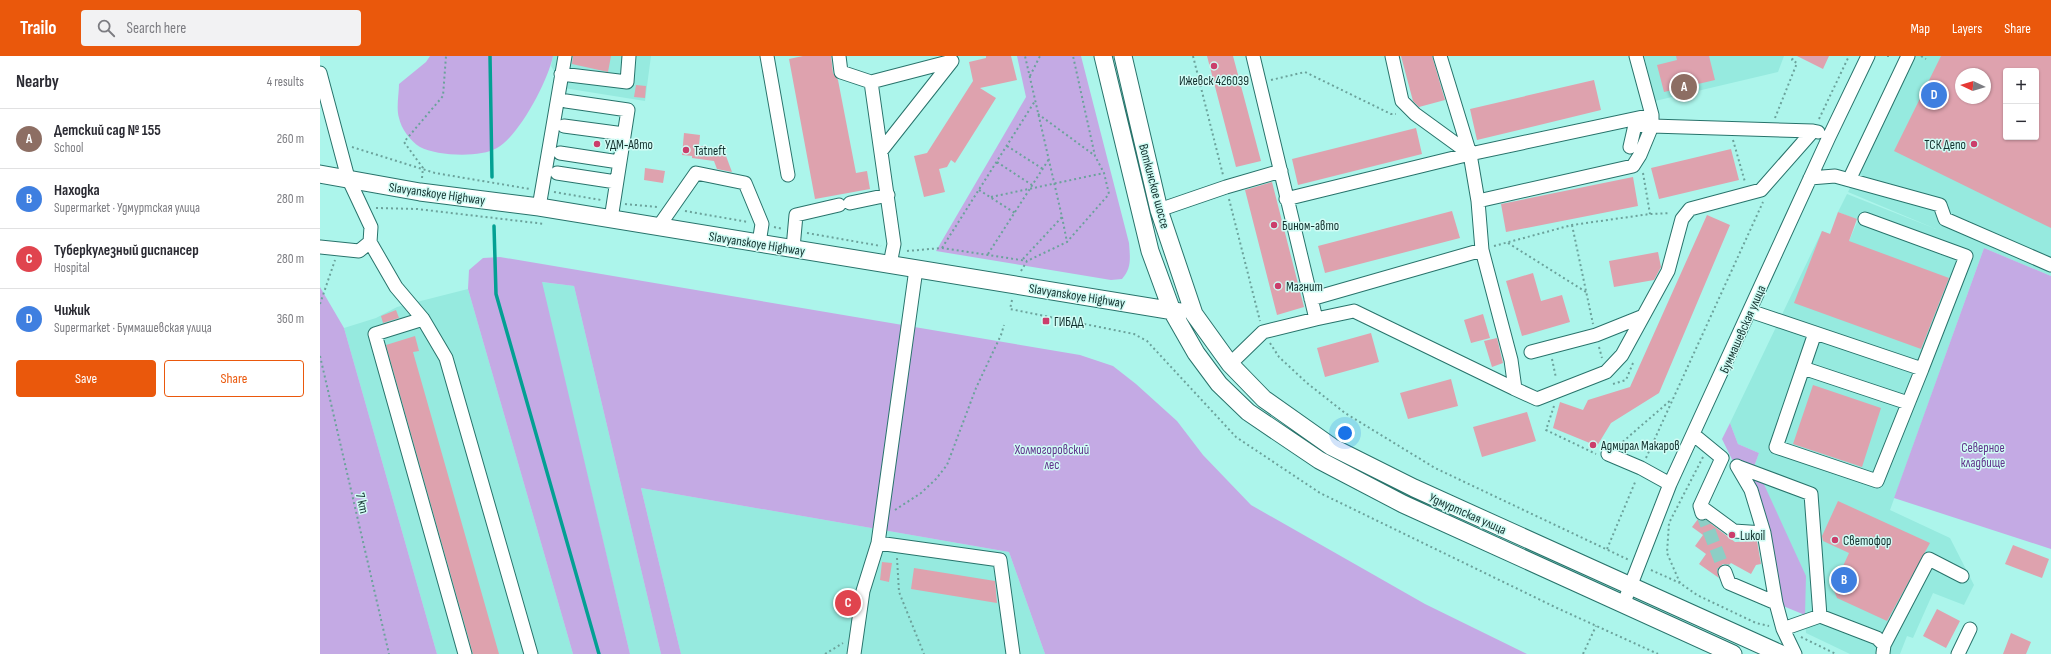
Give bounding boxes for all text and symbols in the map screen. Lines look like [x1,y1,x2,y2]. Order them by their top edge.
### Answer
search box [81,10,361,46]
text: Trailo [20,17,57,40]
icon: search [95,17,117,39]
text: Search here [127,19,186,38]
text: Map [1910,20,1930,37]
text: Layers [1952,20,1982,37]
text: Share [2004,20,2031,37]
marker: Ижевск 426039 [1209,61,1219,71]
north arrow [1955,68,1991,104]
map controls [2003,68,2039,140]
button: + [2003,68,2039,104]
text: Nearby [16,72,59,92]
pin: A [1671,72,1697,102]
place label: Ижевск 426039 [1179,73,1249,89]
text: 4 results [267,74,304,90]
pin: D [1921,80,1947,110]
button: − [2003,104,2039,140]
text: Детский сад № 155 [54,121,161,140]
text: A [26,131,32,147]
text: 260 m [277,131,304,147]
place label: УДМ-Авто [605,137,653,153]
place label: ТСК Депо [1924,137,1966,153]
marker: УДМ-Авто [592,139,602,149]
marker: ТСК Депо [1969,139,1979,149]
text: School [54,140,84,156]
street label: Воткинское шоссе [1135,142,1173,230]
place label: Tatneft [694,143,726,159]
marker: Tatneft [681,145,691,155]
street label: Slavyanskoye Highway [388,179,486,209]
text: Находка [54,181,100,200]
text: B [26,191,32,207]
text: 280 m [277,191,304,207]
text: Supermarket · Удмуртская улица [54,200,200,216]
place label: Бином-авто [1282,218,1339,234]
marker: Бином-авто [1269,220,1279,230]
street label: Slavyanskoye Highway [708,228,806,259]
text: Туберкулезный диспансер [54,241,199,260]
text: C [26,251,32,267]
text: 280 m [277,251,304,267]
text: Hospital [54,260,90,276]
place label: Магнит [1286,279,1323,295]
street label: Slavyanskoye Highway [1028,280,1126,311]
marker: Магнит [1273,281,1283,291]
street label: Буммашевская улица [1716,283,1769,376]
text: Чижик [54,301,90,320]
text: D [26,311,32,327]
text: 360 m [277,311,304,327]
place label: ГИБДД [1054,314,1085,330]
marker: ГИБДД [1041,316,1051,326]
text: Supermarket · Буммашевская улица [54,320,212,336]
button: Save [16,360,156,397]
button: Share [164,360,304,397]
your location [1335,423,1355,443]
place label: Адмирал Макаров [1600,438,1680,454]
marker: Адмирал Макаров [1588,440,1598,450]
park label: Северное кладбище [1961,440,2005,471]
park label: Холмогоровский лес [1014,442,1089,473]
street label: Удмуртская улица [1426,490,1509,538]
street label: 7 km [352,491,372,515]
place label: Lukoil [1740,528,1765,544]
marker: Lukoil [1727,530,1737,540]
place label: Светофор [1843,533,1891,549]
marker: Светофор [1830,535,1840,545]
pin: B [1831,565,1857,595]
pin: C [835,588,861,618]

